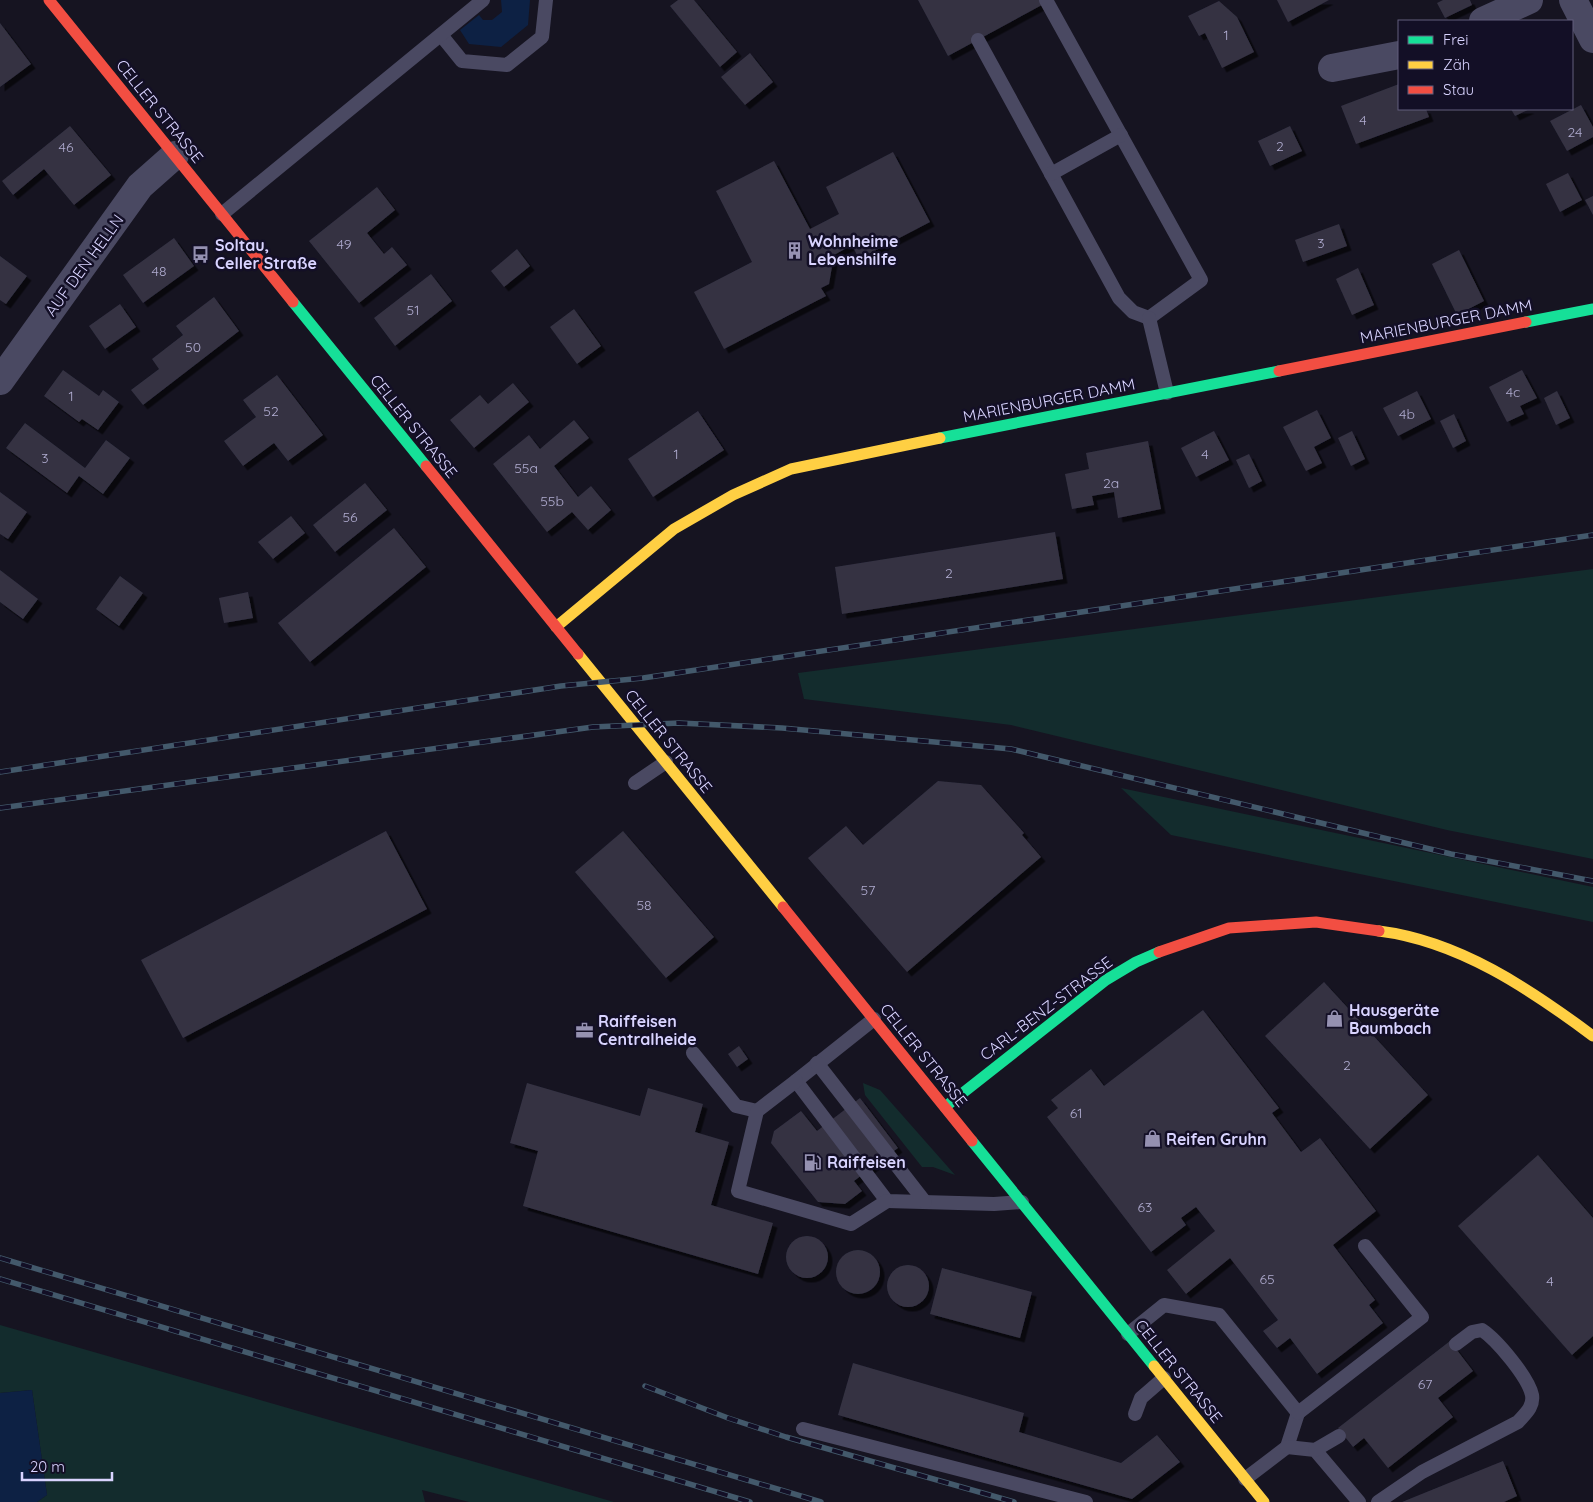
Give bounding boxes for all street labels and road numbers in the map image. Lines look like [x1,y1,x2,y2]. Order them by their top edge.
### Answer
street label: CELLER STRASSE [112,55,208,167]
street label: AUF DEN HELLN [40,210,128,320]
street label: MARIENBURGER DAMM [1358,294,1534,348]
street label: CELLER STRASSE [366,370,462,482]
street label: MARIENBURGER DAMM [961,373,1137,427]
street label: CELLER STRASSE [621,685,717,797]
street label: CARL-BENZ-STRASSE [976,952,1116,1064]
street label: CELLER STRASSE [876,999,972,1111]
street label: CELLER STRASSE [1131,1315,1227,1427]

